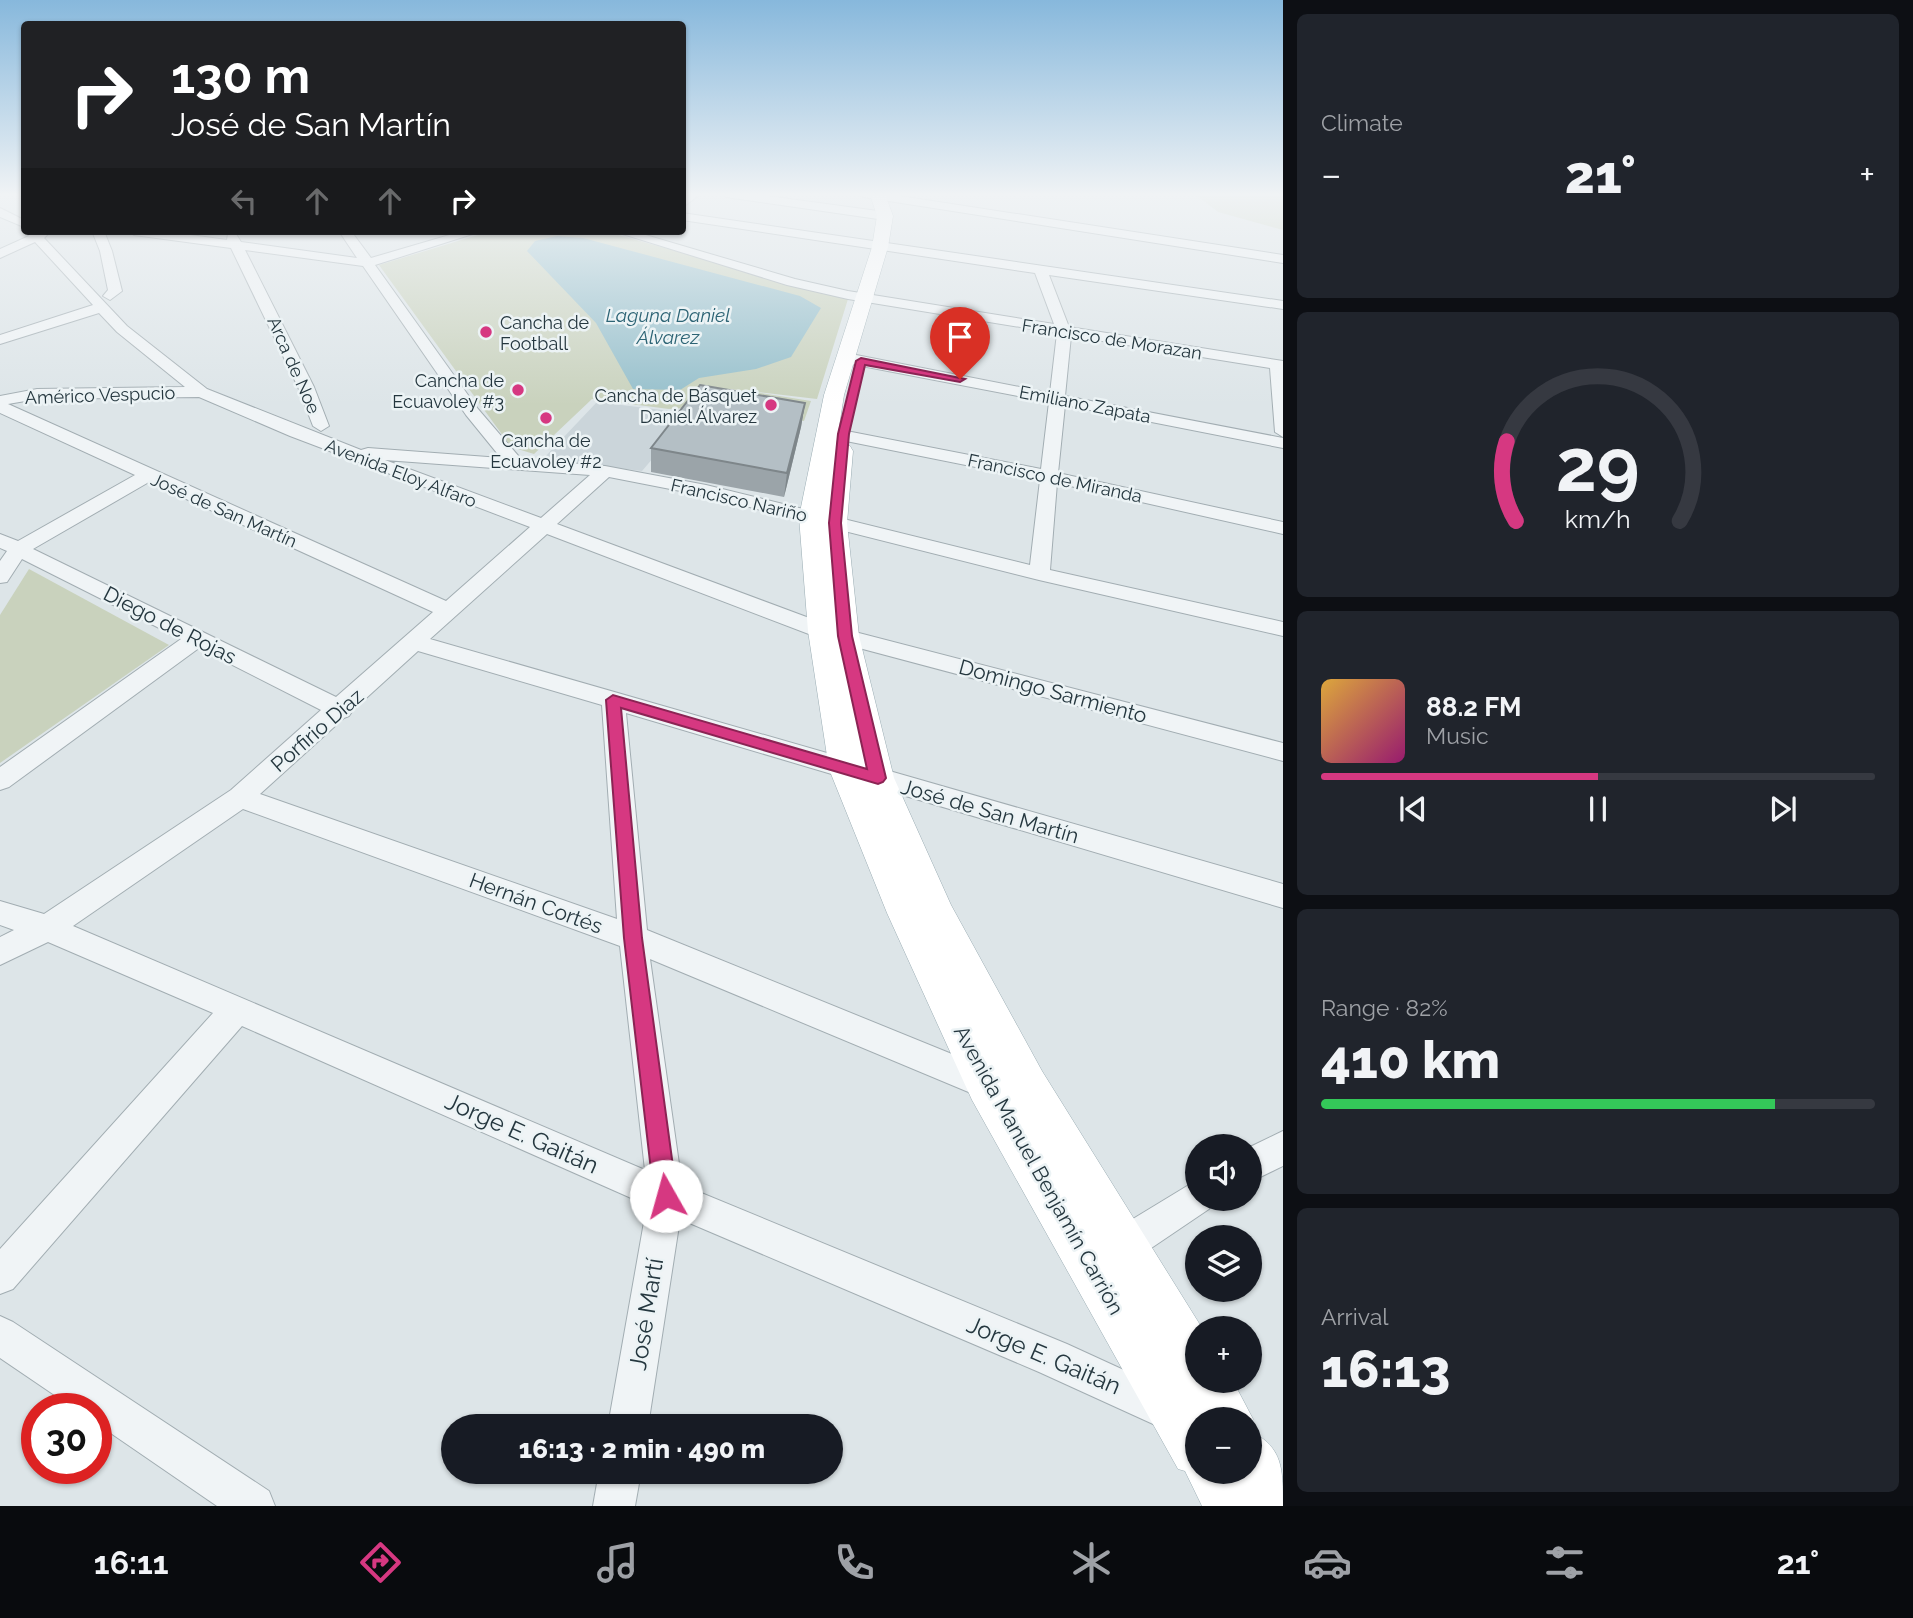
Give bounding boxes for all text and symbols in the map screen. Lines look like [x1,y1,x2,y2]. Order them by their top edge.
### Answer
text: 130 m [171,47,310,104]
icon: right [56,49,147,140]
text: José de San Martín [171,106,451,143]
text: Climate [1321,109,1403,136]
text: 21° [1565,144,1636,205]
text: − [1321,152,1341,197]
text: + [1859,152,1875,197]
icon: left [225,182,263,220]
icon: ahead [298,182,336,220]
icon: ahead [371,182,409,220]
icon: right [444,182,482,220]
water label: Laguna Daniel Álvarez [606,304,730,348]
pin [930,307,990,379]
place label: Cancha de Football [500,312,590,354]
street label: Arca de Noe [263,313,325,417]
street label: Francisco de Morazan [1020,314,1204,364]
icon: arrive [941,318,979,356]
marker: Cancha de Football [478,324,494,340]
place label: Cancha de Ecuavoley #3 [392,370,504,412]
street label: Emiliano Zapata [1017,381,1153,427]
street label: Américo Vespucio [24,382,176,408]
marker: Cancha de Ecuavoley #3 [510,382,526,398]
place label: Cancha de Básquet Daniel Álvarez [594,385,757,427]
marker: Cancha de Básquet Daniel Álvarez [763,397,779,413]
marker: Cancha de Ecuavoley #2 [538,410,554,426]
text: 29 [1556,423,1640,508]
place label: Cancha de Ecuavoley #2 [490,430,602,472]
street label: Avenida Eloy Alfaro [322,434,480,512]
street label: Francisco de Miranda [966,449,1144,507]
street label: José de San Martín [148,468,300,552]
street label: Francisco Nariño [669,474,809,526]
text: km/h [1565,503,1631,533]
street label: Diego de Rojas [99,581,241,669]
street label: Domingo Sarmiento [956,654,1150,728]
street label: Porfirio Diaz [266,683,368,777]
text: 88.2 FM [1426,692,1522,722]
text: Music [1426,722,1489,749]
street label: José de San Martín [898,774,1082,848]
icon: previous [1394,790,1432,828]
icon: pause [1579,790,1617,828]
icon: next [1764,790,1802,828]
street label: Hernán Cortés [466,867,606,939]
text: Range · 82% [1321,994,1448,1021]
street label: Avenida Manuel Benjamín Carrión [949,1021,1129,1319]
text: 410 km [1321,1029,1500,1090]
street label: Jorge E. Gaitán [441,1086,603,1180]
map controls [1185,1134,1262,1484]
button: sound [1185,1134,1262,1211]
position arrow [629,1159,703,1233]
button: layers [1185,1225,1262,1302]
street label: José Martí [623,1255,669,1372]
text: Arrival [1321,1303,1388,1330]
street label: Jorge E. Gaitán [963,1309,1125,1401]
button: + [1185,1316,1262,1393]
text: 16:13 [1321,1338,1450,1399]
speed limit sign: 30 [21,1393,112,1484]
button: − [1185,1407,1262,1484]
text: 16:13 · 2 min · 490 m [519,1434,765,1464]
icon: directions [356,1538,405,1587]
icon: music [593,1538,642,1587]
icon: phone [830,1538,879,1587]
icon: climate [1067,1538,1116,1587]
icon: car [1303,1538,1352,1587]
icon: filters [1540,1538,1589,1587]
text: 16:11 [94,1544,169,1581]
text: 21° [1777,1544,1819,1581]

